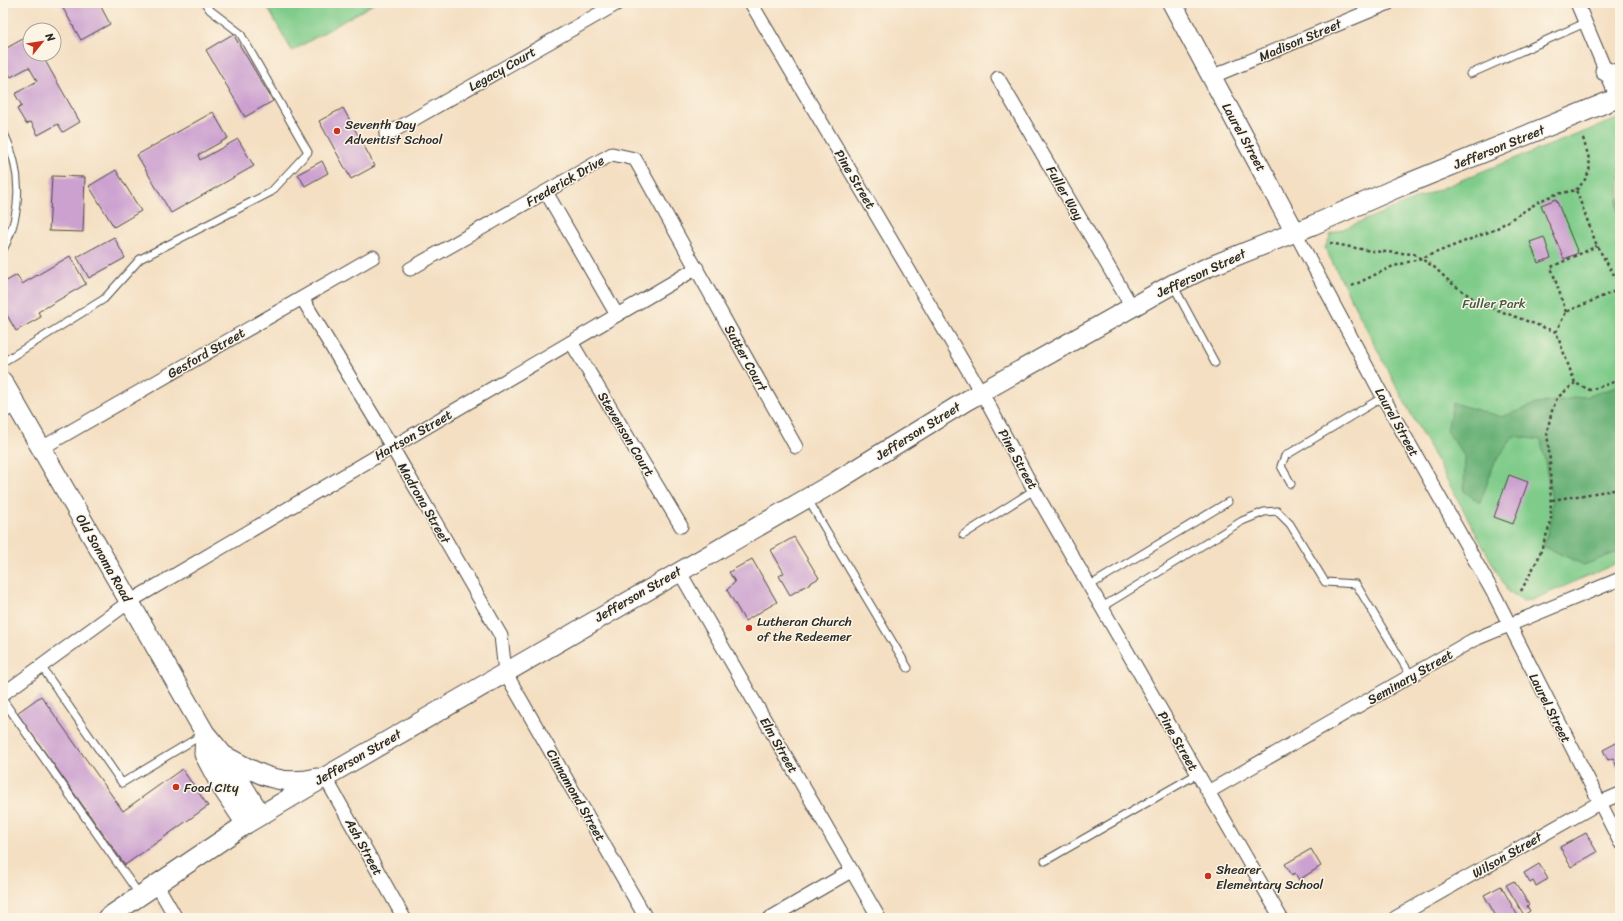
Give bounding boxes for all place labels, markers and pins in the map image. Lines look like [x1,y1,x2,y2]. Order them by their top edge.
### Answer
place label: Seventh Day Adventist School [344,113,443,151]
marker: Seventh Day Adventist School [332,126,342,136]
place label: Lutheran Church of the Redeemer [757,610,852,648]
marker: Lutheran Church of the Redeemer [744,623,754,633]
place label: Food City [184,776,239,799]
marker: Food City [171,782,181,792]
place label: Shearer Elementary School [1216,858,1324,896]
marker: Shearer Elementary School [1203,871,1213,881]

